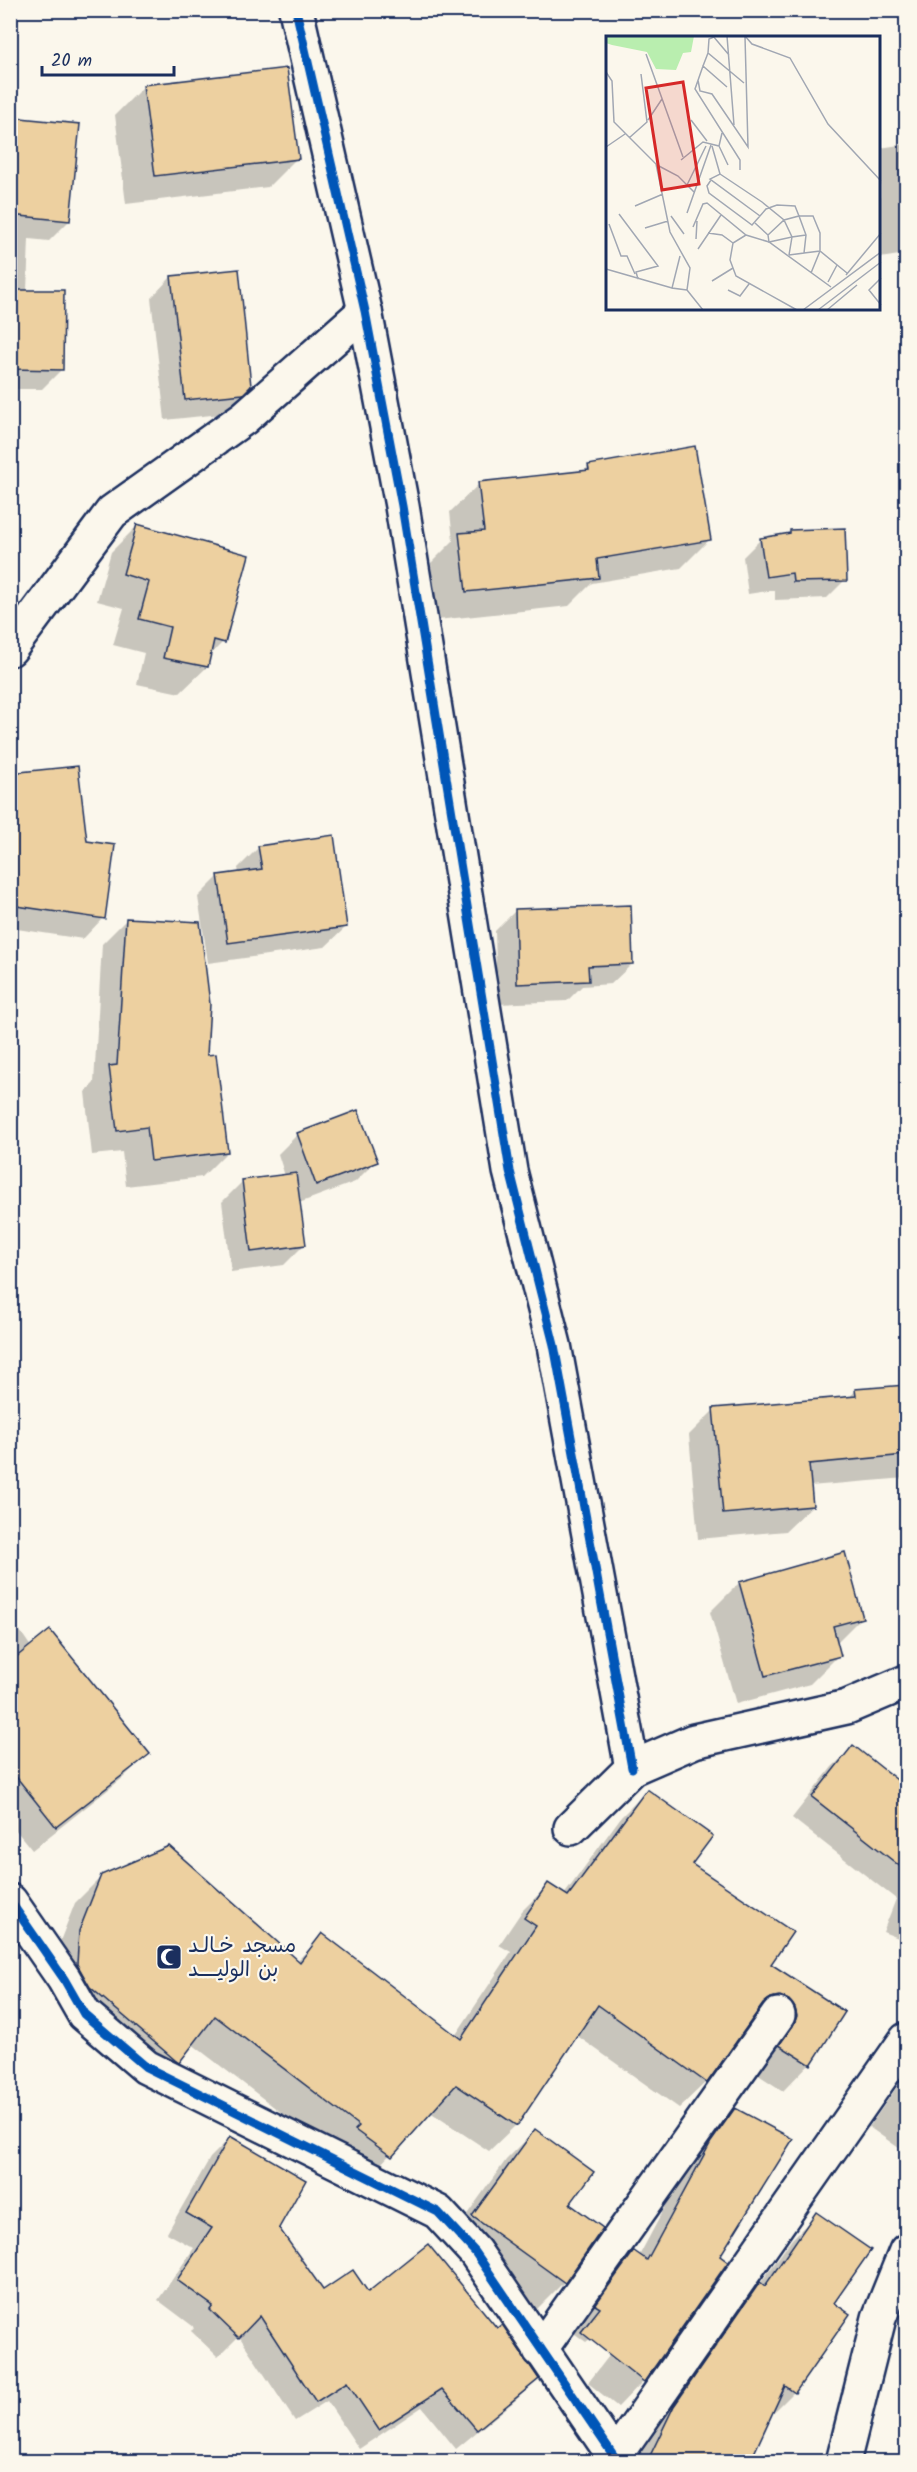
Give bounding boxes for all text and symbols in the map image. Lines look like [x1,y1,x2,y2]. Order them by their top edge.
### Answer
inset map [606,36,881,310]
scale bar [42,39,174,77]
text: 20 m [51,47,92,76]
place label: مسجد خـالـد بن الوليــــد [188,1930,296,1987]
mosque icon: مسجد خـالـد بن الوليــــد [154,1942,184,1972]

